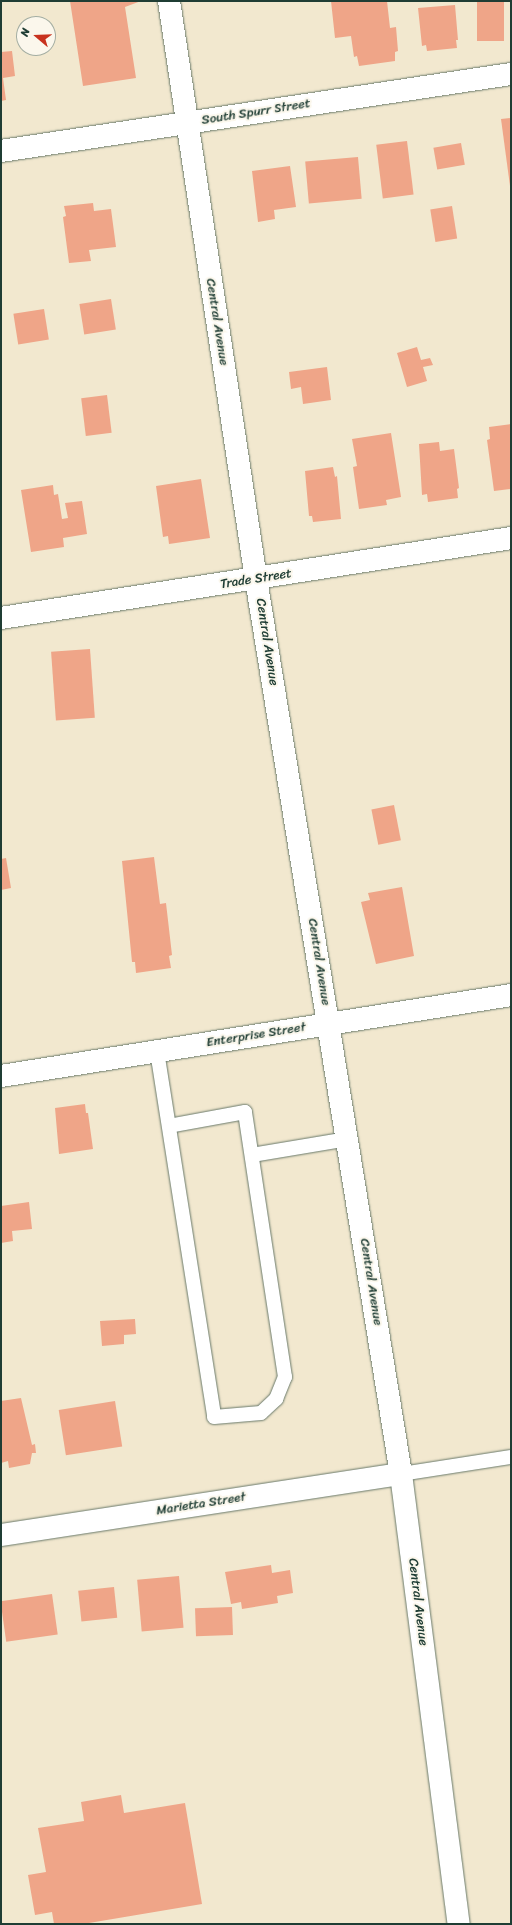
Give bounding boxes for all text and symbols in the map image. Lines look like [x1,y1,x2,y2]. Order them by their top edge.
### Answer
north arrow [16,16,56,56]
text: N [15,26,35,39]
street label: South Spurr Street [200,96,312,128]
street label: Central Avenue [202,277,232,367]
street label: Trade Street [219,566,293,592]
street label: Central Avenue [252,597,282,687]
street label: Central Avenue [304,917,334,1007]
street label: Enterprise Street [205,1019,307,1051]
street label: Central Avenue [356,1237,386,1327]
street label: Marietta Street [155,1489,247,1519]
street label: Central Avenue [405,1557,431,1647]

